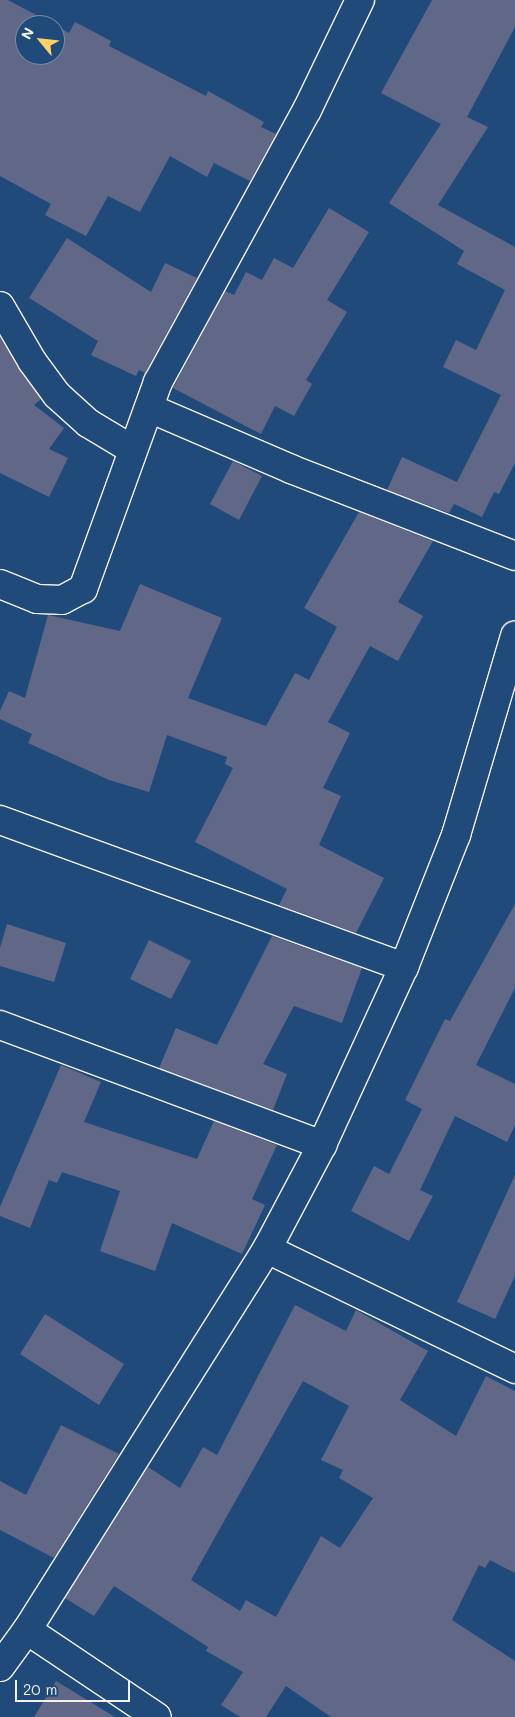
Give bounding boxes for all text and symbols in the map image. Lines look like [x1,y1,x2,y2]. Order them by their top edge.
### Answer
north arrow [15,15,65,65]
text: N [16,24,38,42]
scale bar [18,1670,132,1702]
text: 20 m [23,1679,57,1699]

